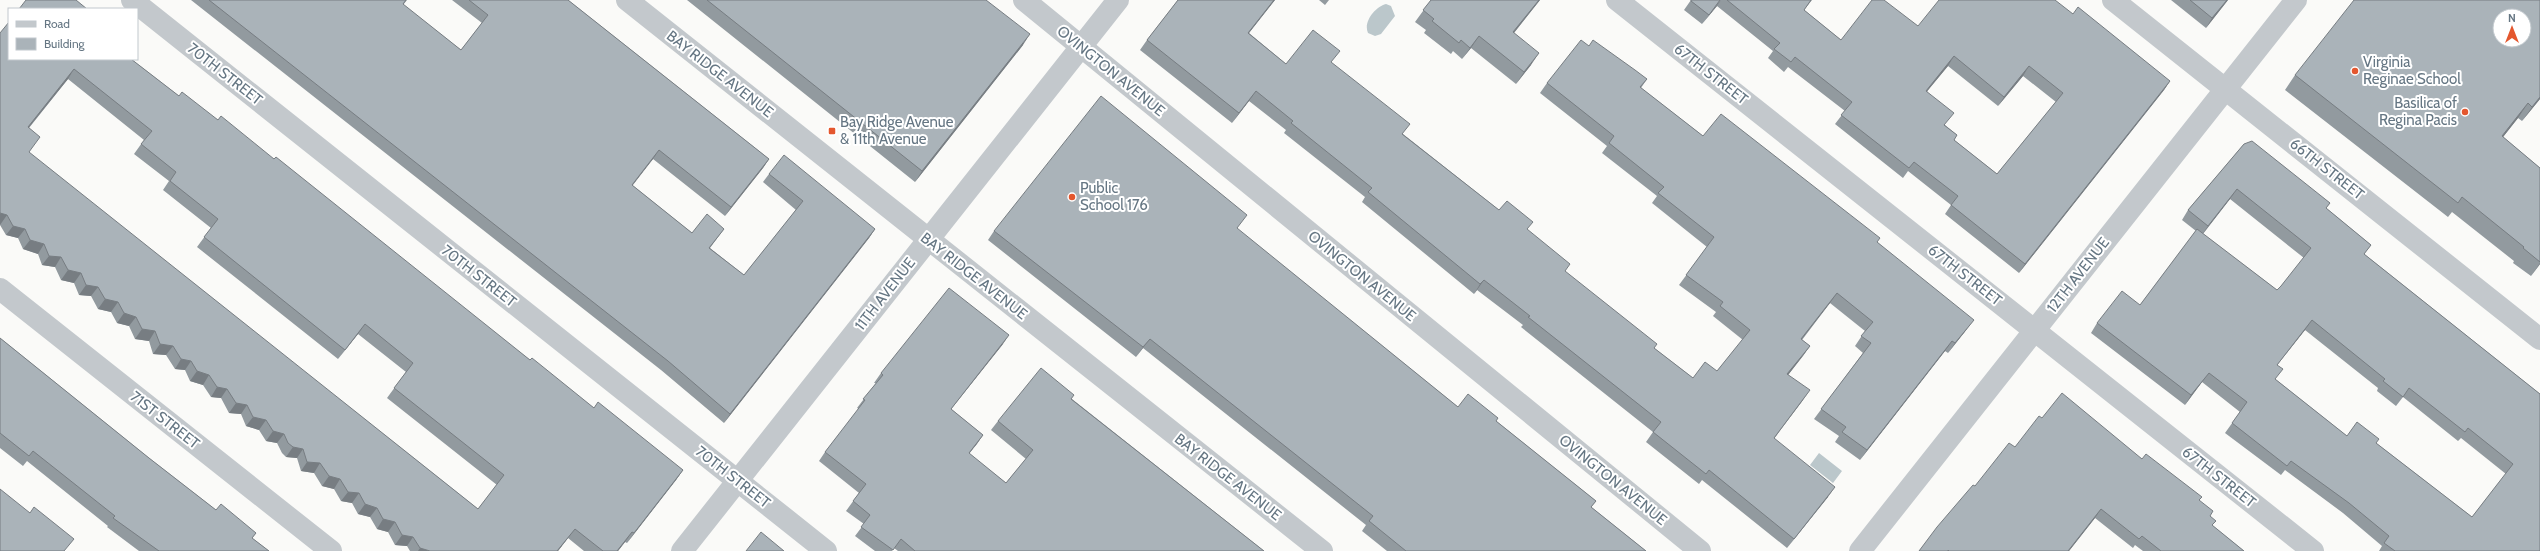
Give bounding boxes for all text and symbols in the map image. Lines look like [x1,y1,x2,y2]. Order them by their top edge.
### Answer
legend [8,8,138,60]
north arrow [2492,8,2532,48]
text: N [2508,11,2516,25]
text: Road [44,16,70,31]
street label: OVINGTON AVENUE [1053,22,1169,120]
street label: BAY RIDGE AVENUE [663,27,777,121]
text: Building [44,36,86,51]
street label: 70TH STREET [184,39,266,109]
street label: 67TH STREET [1671,40,1751,108]
place label: Virginia Reginae School [2363,53,2461,88]
marker: Virginia Reginae School [2350,66,2360,76]
place label: Basilica of Regina Pacis [2379,94,2457,129]
marker: Basilica of Regina Pacis [2460,107,2470,117]
place label: Bay Ridge Avenue & 11th Avenue [840,113,954,148]
marker: Bay Ridge Avenue & 11th Avenue [827,126,837,136]
street label: 66TH STREET [2286,134,2368,204]
place label: Public School 176 [1080,179,1148,214]
marker: Public School 176 [1067,192,1077,202]
street label: OVINGTON AVENUE [1304,227,1420,325]
street label: BAY RIDGE AVENUE [917,229,1031,323]
street label: 12TH AVENUE [2043,234,2113,316]
street label: 70TH STREET [438,241,520,311]
street label: 67TH STREET [1925,241,2005,309]
street label: 11TH AVENUE [851,254,919,334]
street label: 71ST STREET [127,387,203,453]
street label: BAY RIDGE AVENUE [1171,430,1285,524]
street label: OVINGTON AVENUE [1555,431,1671,529]
street label: 70TH STREET [692,442,774,512]
street label: 67TH STREET [2179,443,2259,511]

